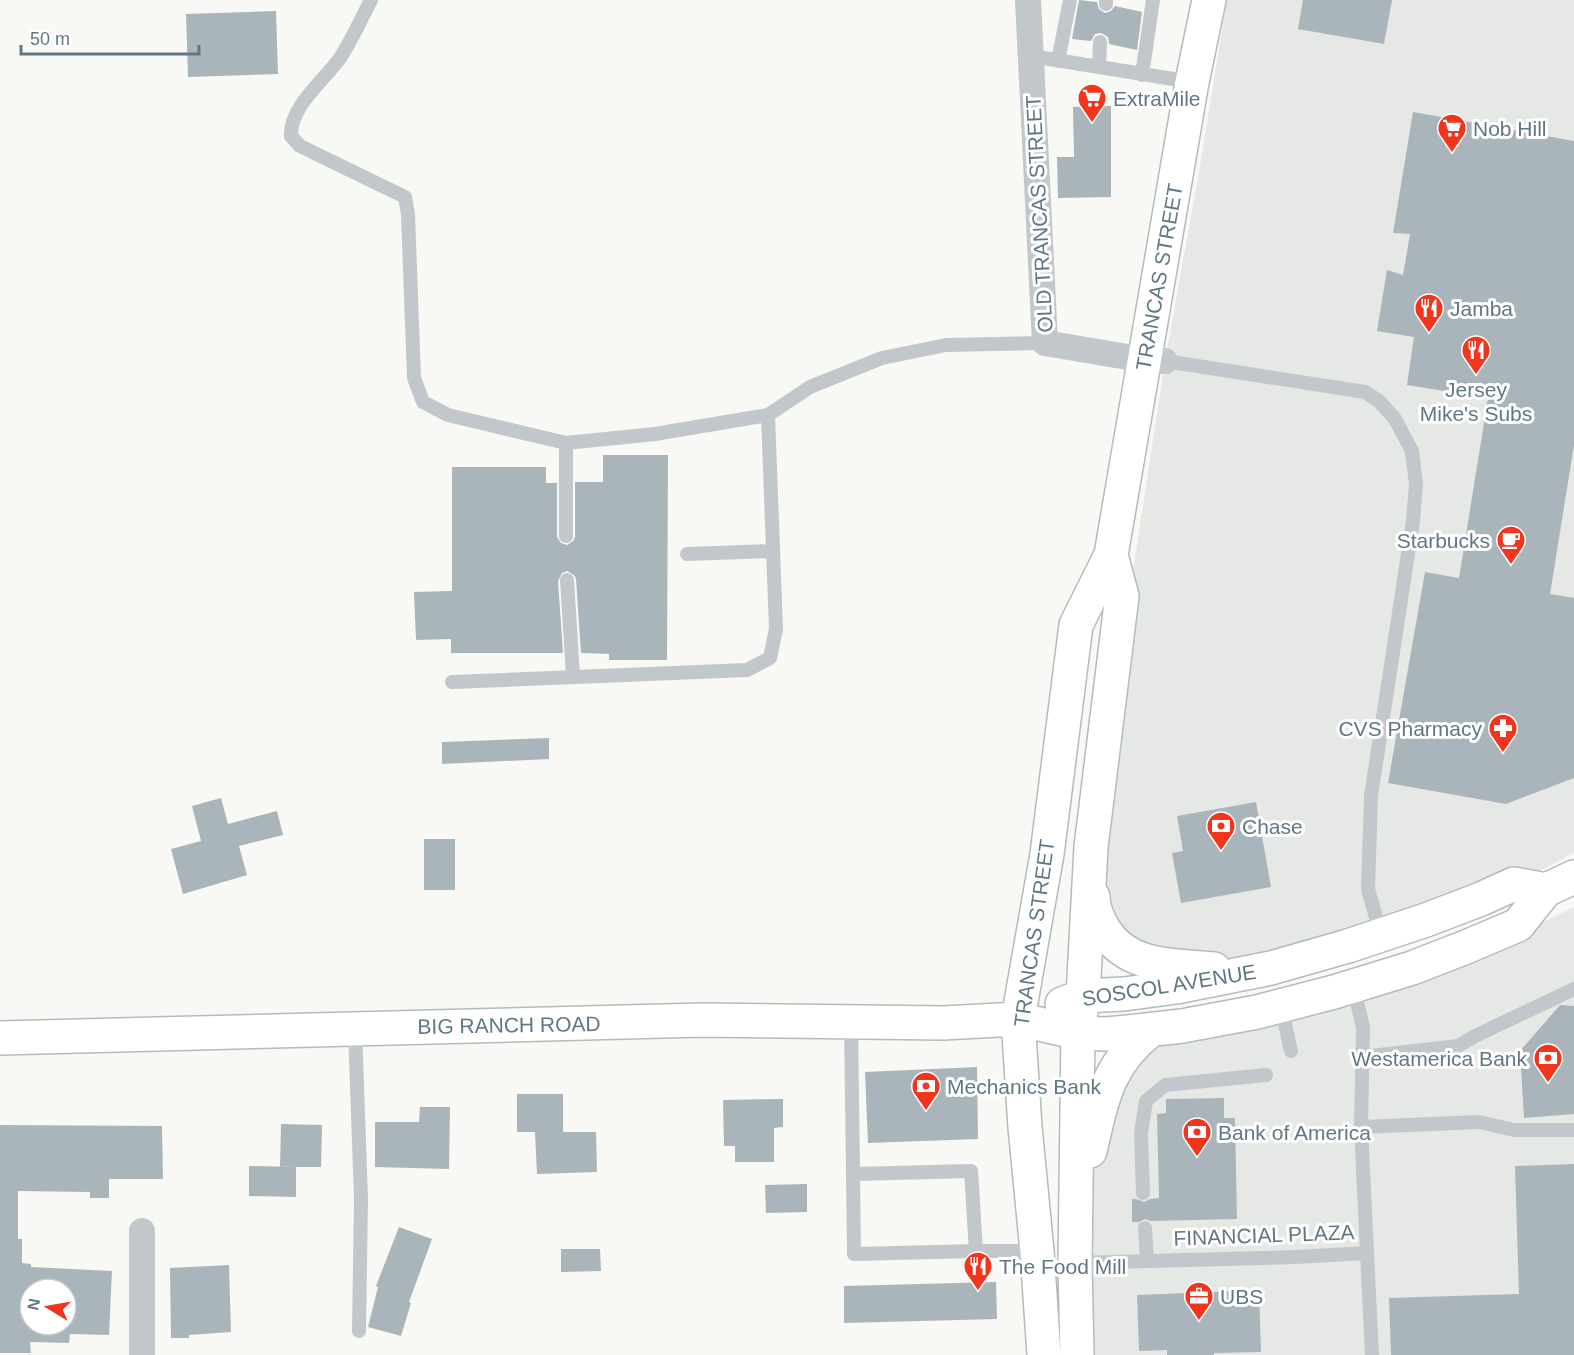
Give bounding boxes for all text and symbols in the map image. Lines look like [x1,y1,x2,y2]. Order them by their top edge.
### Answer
scale bar [21,18,200,56]
text: 50 m [30,29,70,49]
supermarket icon: ExtraMile [1076,82,1108,124]
place label: ExtraMile [1113,87,1201,110]
street label: OLD TRANCAS STREET [1021,95,1057,333]
supermarket icon: Nob Hill [1436,112,1468,154]
place label: Nob Hill [1473,117,1547,140]
street label: TRANCAS STREET [1131,182,1187,372]
restaurant icon: Jamba [1413,292,1445,334]
place label: Jamba [1450,297,1513,320]
restaurant icon: Jersey Mike's Subs [1460,334,1492,376]
place label: Jersey Mike's Subs [1420,378,1532,425]
cafe icon: Starbucks [1495,524,1527,566]
place label: Starbucks [1397,529,1490,552]
pharmacy icon: CVS Pharmacy [1487,712,1519,754]
place label: CVS Pharmacy [1338,717,1482,740]
bank icon: Chase [1205,810,1237,852]
place label: Chase [1242,815,1303,838]
street label: TRANCAS STREET [1009,838,1059,1028]
street label: SOSCOL AVENUE [1080,960,1258,1010]
street label: BIG RANCH ROAD [417,1012,601,1038]
bank icon: Westamerica Bank [1532,1042,1564,1084]
place label: Westamerica Bank [1351,1047,1527,1070]
bank icon: Mechanics Bank [910,1070,942,1112]
place label: Mechanics Bank [947,1075,1102,1098]
bank icon: Bank of America [1181,1116,1213,1158]
place label: Bank of America [1218,1121,1371,1144]
street label: FINANCIAL PLAZA [1173,1220,1355,1250]
restaurant icon: The Food Mill [962,1250,994,1292]
place label: The Food Mill [999,1255,1126,1278]
north arrow [18,1277,78,1337]
office icon: UBS [1183,1280,1215,1322]
place label: UBS [1220,1285,1263,1308]
text: N [24,1297,43,1312]

